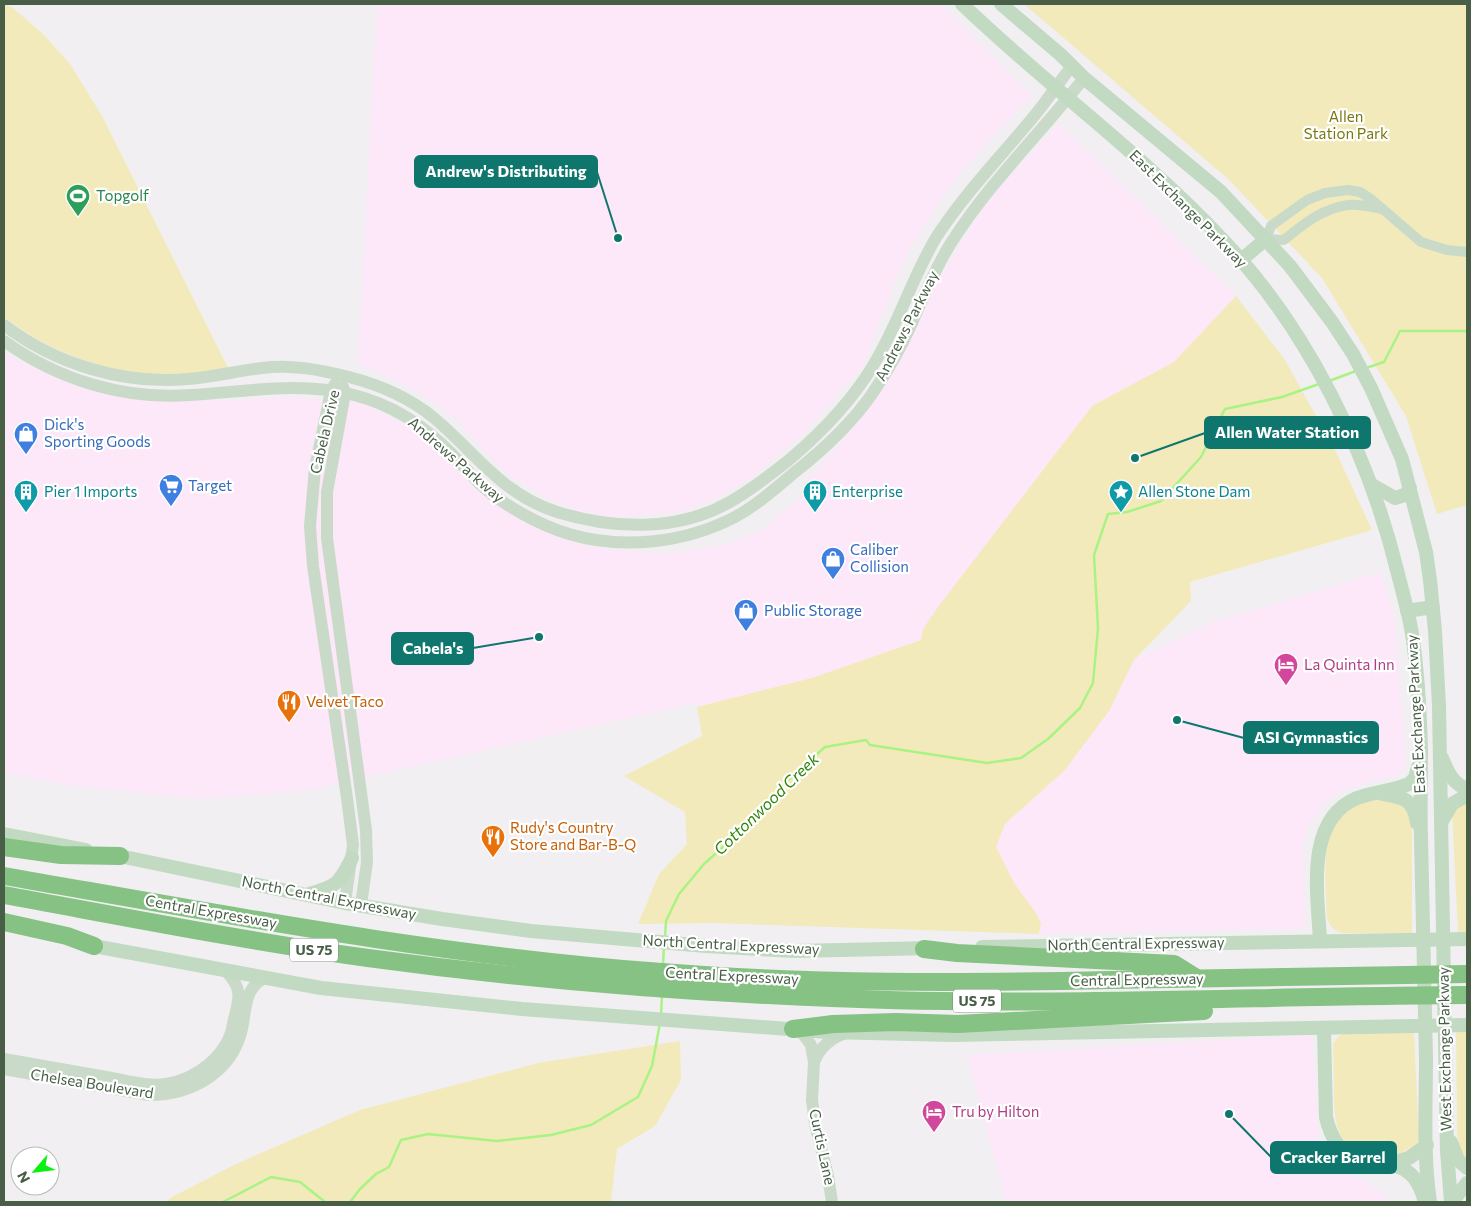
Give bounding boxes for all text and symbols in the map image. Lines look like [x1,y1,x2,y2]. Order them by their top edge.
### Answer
park label: Allen Station Park [1304,107,1388,142]
street label: East Exchange Parkway [1126,146,1251,271]
callout: Andrew's Distributing [415,156,597,187]
text: Andrew's Distributing [425,161,587,180]
sports icon: Topgolf [65,183,91,217]
place label: Topgolf [96,186,149,204]
street label: Andrews Parkway [871,267,942,384]
street label: Cabela Drive [306,388,342,476]
street label: Andrews Parkway [405,413,509,506]
place label: Dick's Sporting Goods [44,415,151,450]
callout: Allen Water Station [1205,417,1370,448]
shop icon: Dick's Sporting Goods [13,421,39,455]
text: Allen Water Station [1215,422,1359,441]
supermarket icon: Target [158,473,184,507]
place label: Target [188,476,232,494]
building icon: Pier 1 Imports [13,479,39,513]
building icon: Enterprise [802,479,828,513]
place icon: Allen Stone Dam [1108,479,1134,513]
place label: Pier 1 Imports [44,482,138,500]
place label: Enterprise [832,482,903,500]
place label: Allen Stone Dam [1138,482,1250,500]
place label: Caliber Collision [850,540,909,575]
shop icon: Caliber Collision [820,546,846,580]
shop icon: Public Storage [733,598,759,632]
place label: Public Storage [764,601,862,619]
callout: Cabela's [392,633,473,664]
street label: East Exchange Parkway [1402,634,1428,794]
text: Cabela's [402,638,464,657]
hotel icon: La Quinta Inn [1273,652,1299,686]
place label: La Quinta Inn [1304,655,1395,673]
restaurant icon: Velvet Taco [276,689,302,723]
place label: Velvet Taco [306,692,384,710]
callout: ASI Gymnastics [1244,722,1378,753]
text: ASI Gymnastics [1254,727,1368,746]
water label: Cottonwood Creek [709,749,822,859]
place label: Rudy's Country Store and Bar-B-Q [510,818,636,853]
restaurant icon: Rudy's Country Store and Bar-B-Q [480,824,506,858]
street label: North Central Expressway [240,871,418,923]
street label: Central Expressway [144,891,279,932]
street label: North Central Expressway [642,930,820,958]
street label: North Central Expressway [1047,932,1225,954]
road number: US 75 [290,938,338,962]
street label: Central Expressway [665,963,799,987]
street label: West Exchange Parkway [1434,966,1454,1131]
street label: Central Expressway [1070,969,1204,989]
road number: US 75 [953,989,1001,1012]
street label: Chelsea Boulevard [29,1064,155,1102]
hotel icon: Tru by Hilton [921,1099,947,1133]
place label: Tru by Hilton [952,1102,1039,1120]
street label: Curtis Lane [806,1107,840,1187]
callout: Cracker Barrel [1271,1142,1396,1173]
north arrow [10,1146,60,1196]
text: Cracker Barrel [1280,1147,1386,1166]
text: N [13,1169,33,1186]

